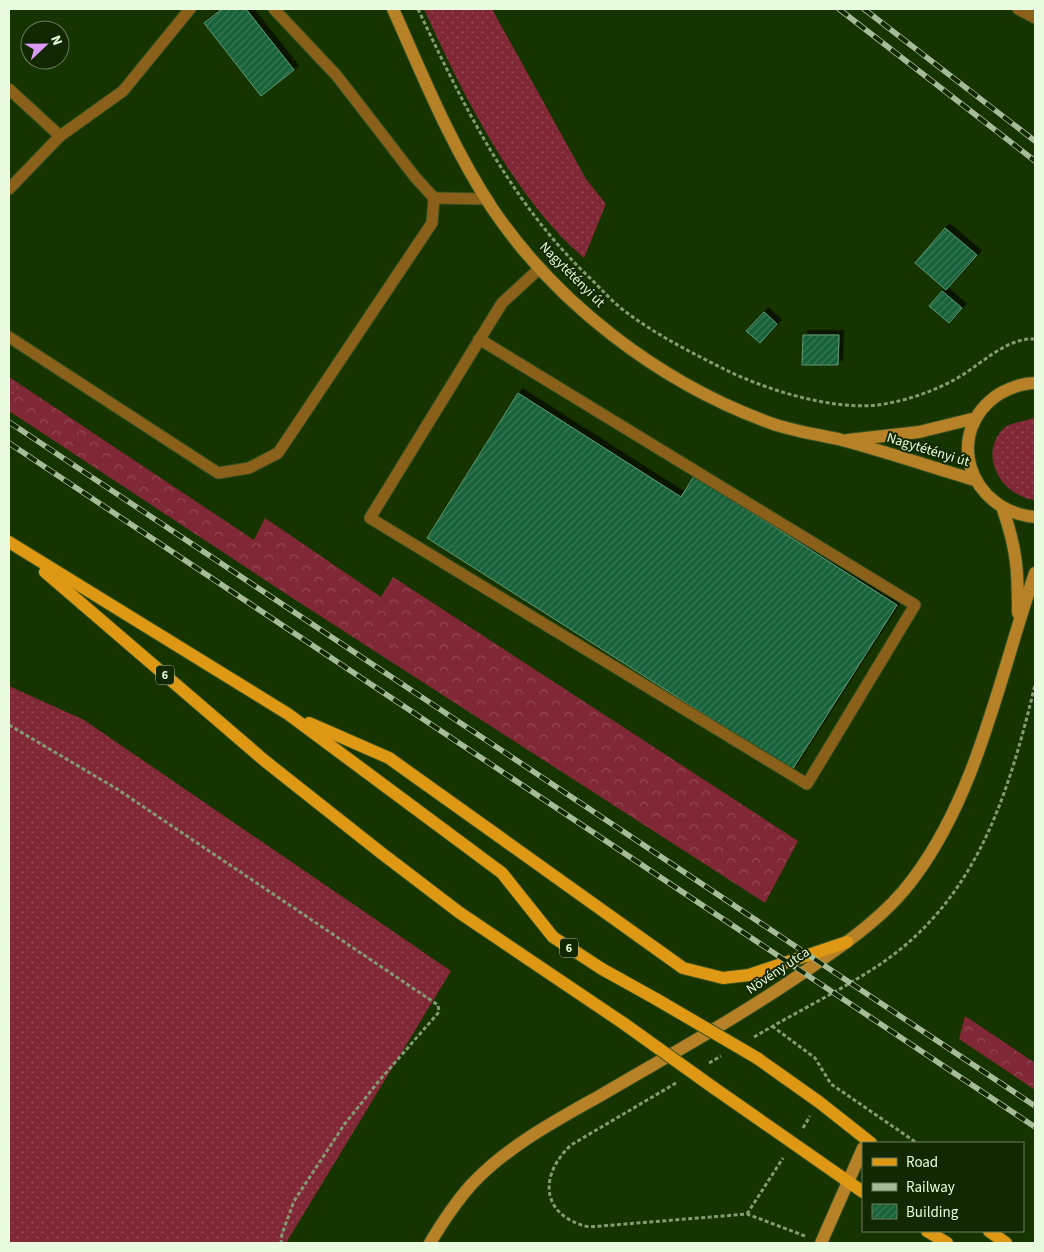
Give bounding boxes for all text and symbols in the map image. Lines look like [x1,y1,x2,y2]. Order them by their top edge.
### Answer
north arrow [20,20,70,70]
text: N [45,32,67,49]
street label: Nagytétényi út [535,238,609,312]
street label: Nagytétényi út [884,428,972,472]
road number: 6 [156,666,174,684]
road number: 6 [560,938,578,958]
street label: Növény utca [742,942,814,1000]
legend [862,1142,1024,1232]
text: Road [906,1152,938,1173]
text: Railway [906,1177,955,1198]
text: Building [906,1202,959,1223]

